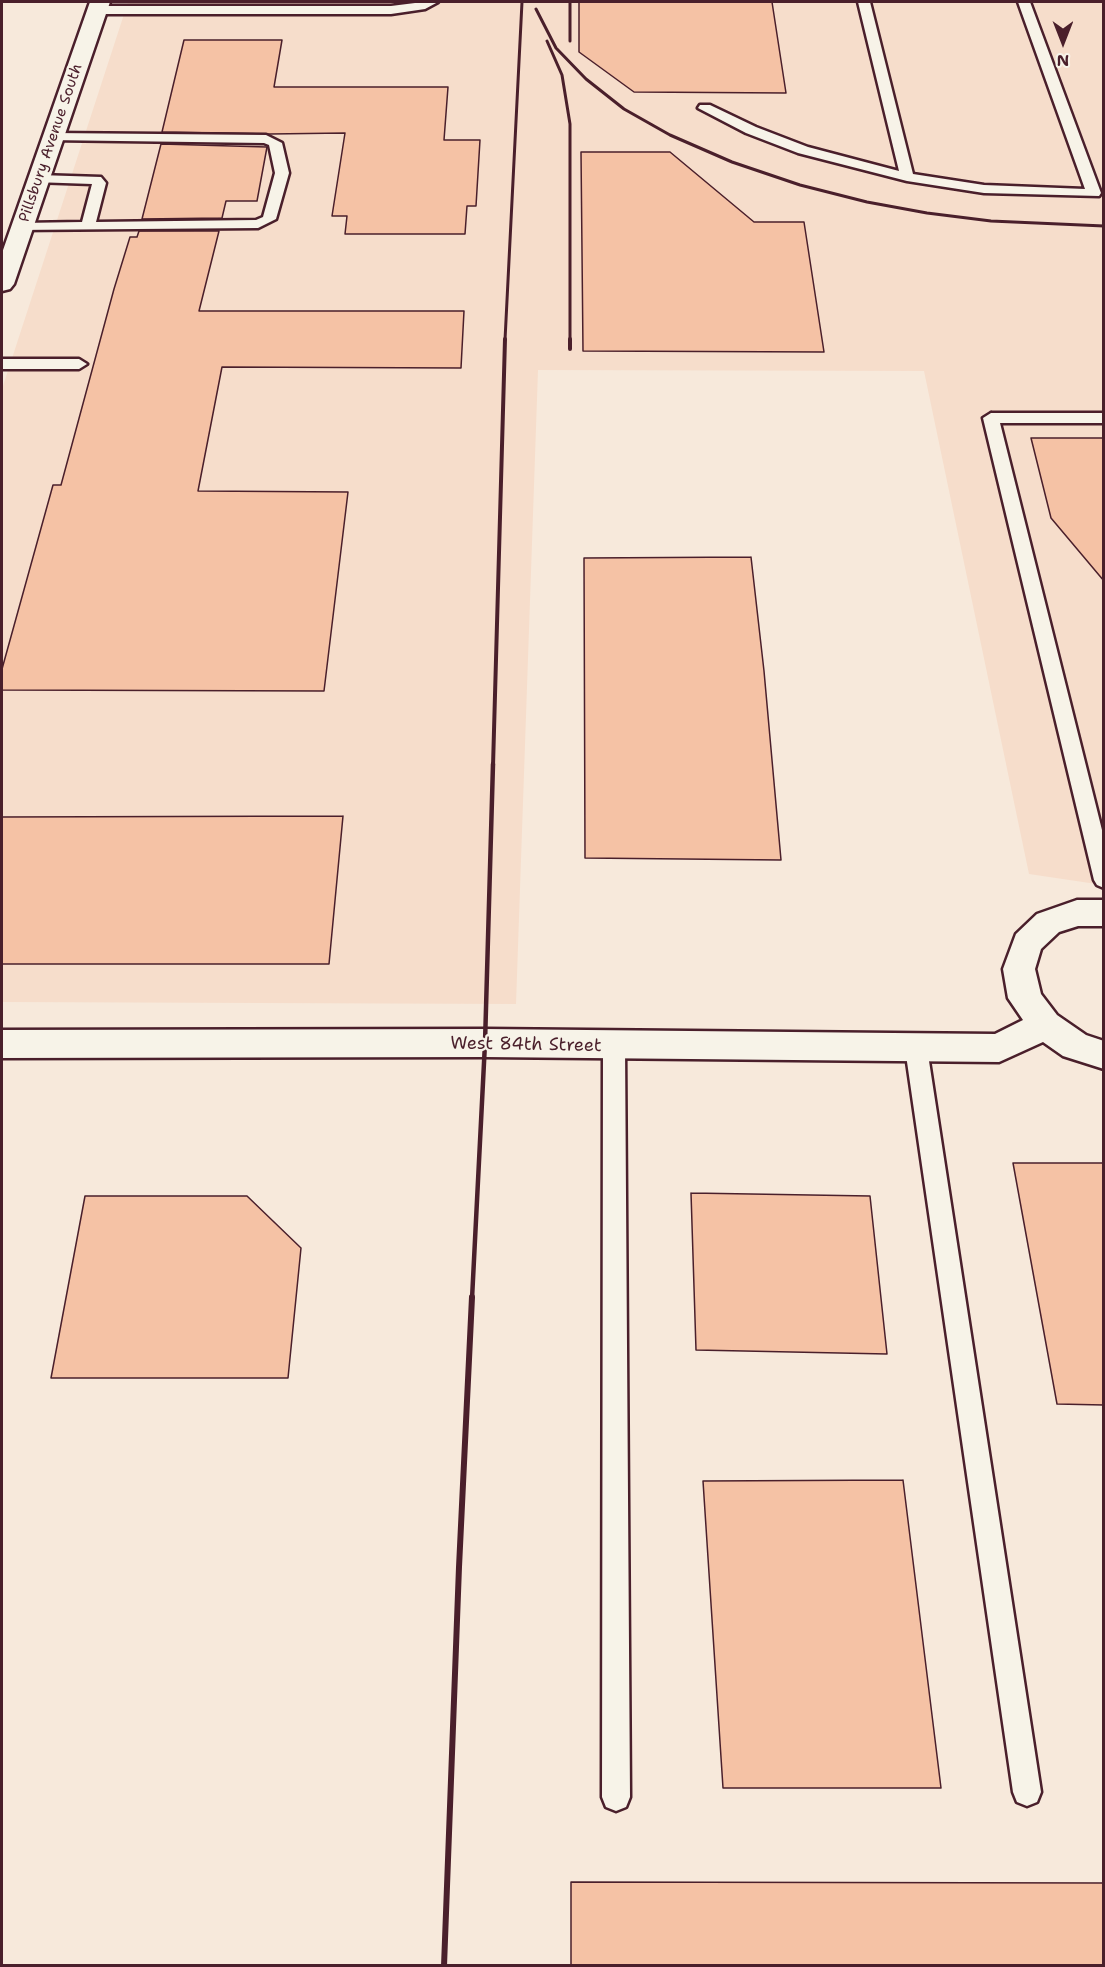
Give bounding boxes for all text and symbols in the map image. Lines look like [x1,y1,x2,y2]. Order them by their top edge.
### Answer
north arrow [1033,12,1093,72]
text: N [1057,50,1069,71]
street label: Pillsbury Avenue South [15,61,87,225]
street label: West 84th Street [450,1033,602,1057]

